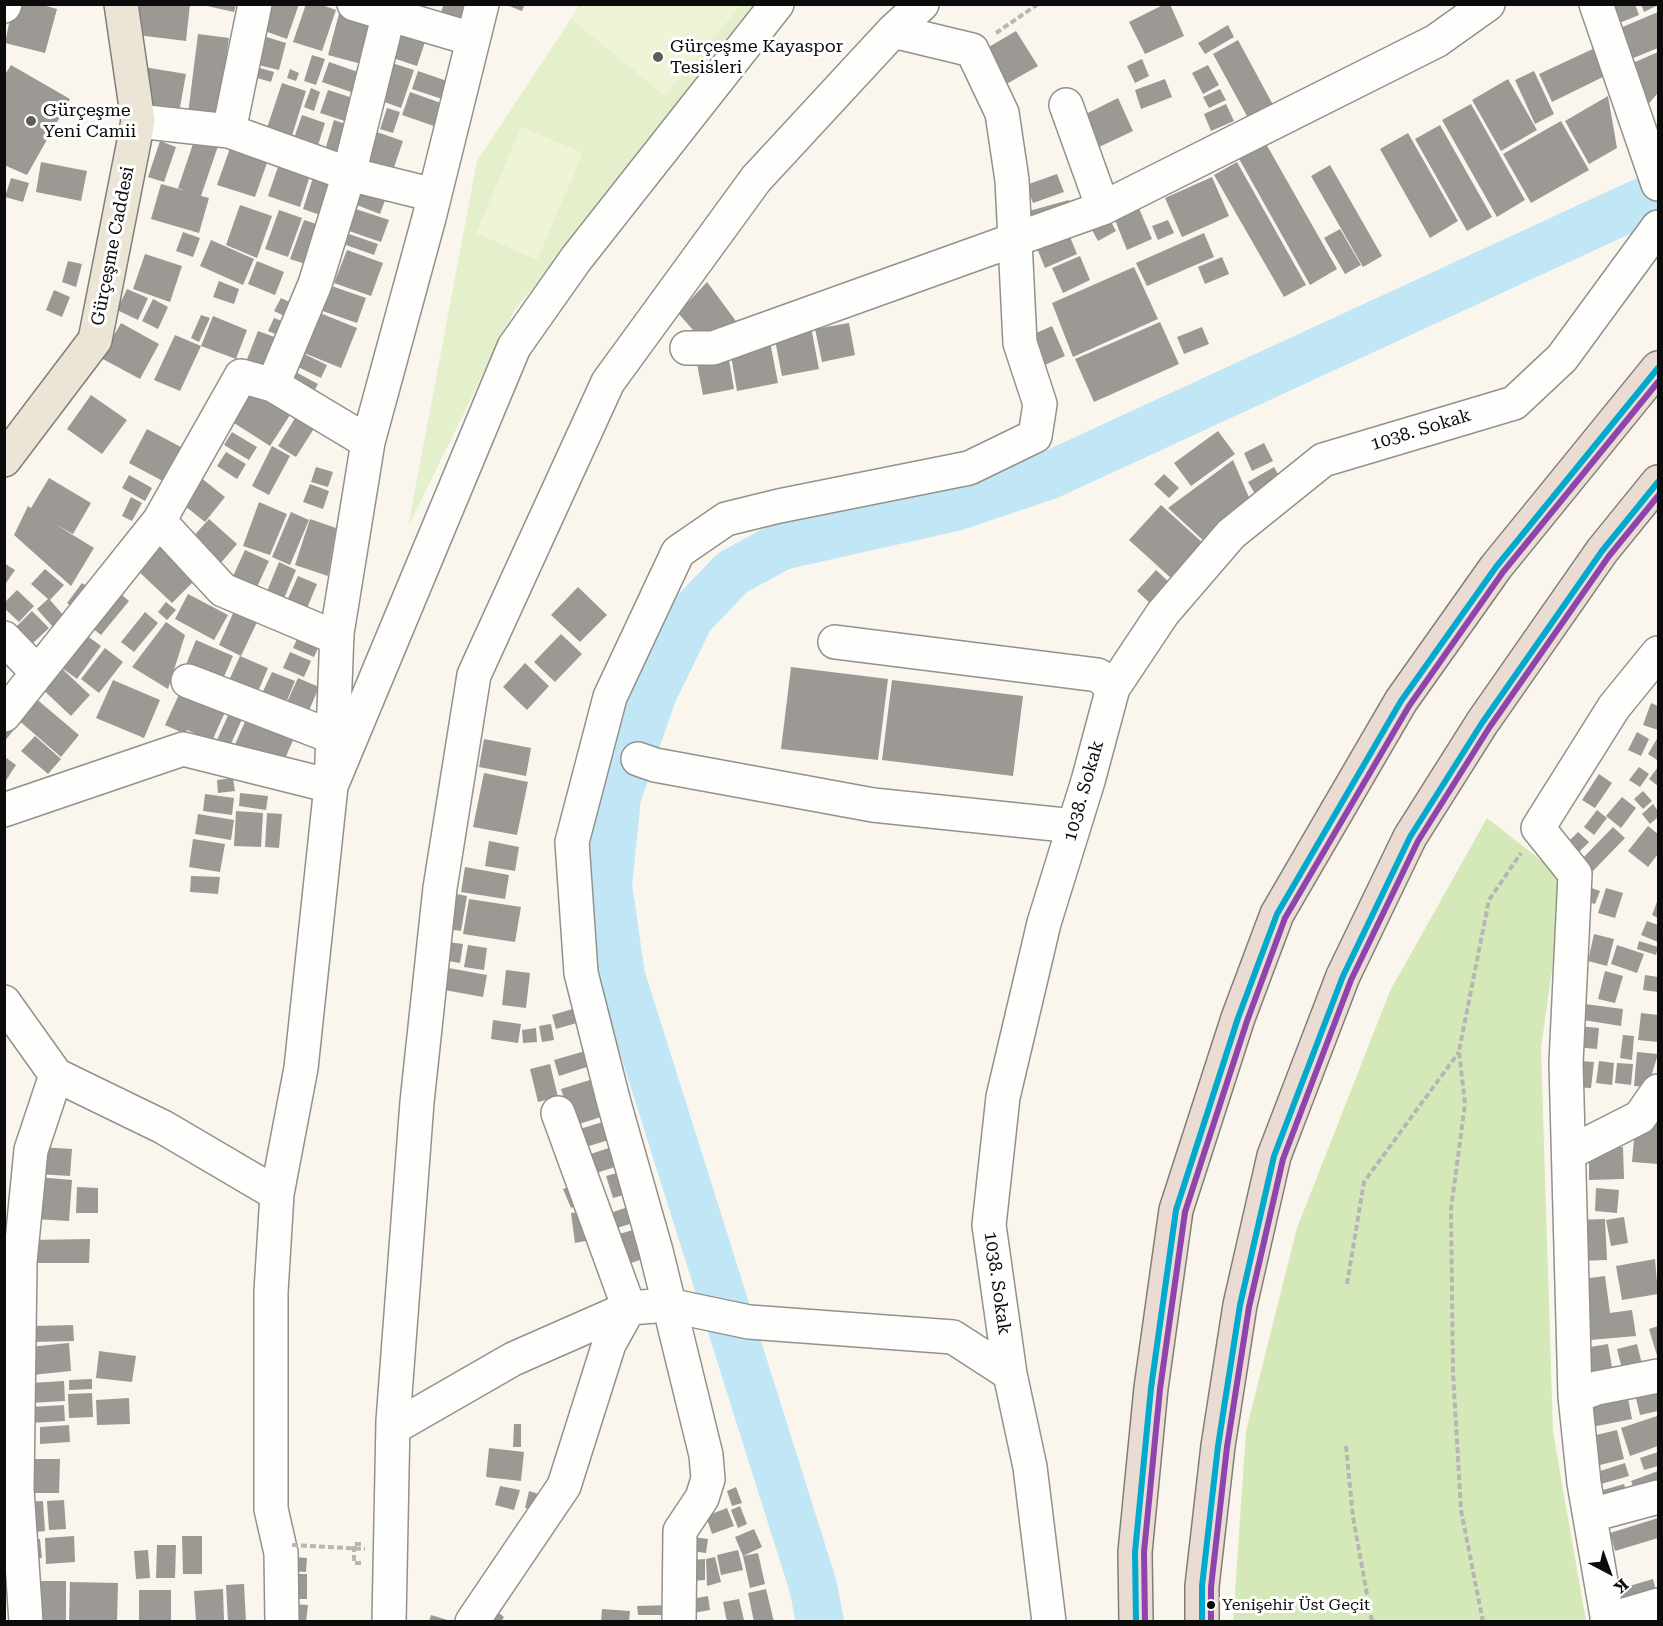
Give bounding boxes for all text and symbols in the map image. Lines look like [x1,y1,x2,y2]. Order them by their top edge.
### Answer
place label: Gürçeşme Kayaspor Tesisleri [670,36,843,78]
marker: Gürçeşme Kayaspor Tesisleri [651,50,665,64]
place label: Gürçeşme Yeni Camii [43,100,136,142]
marker: Gürçeşme Yeni Camii [24,114,38,128]
street label: Gürçeşme Caddesi [87,164,139,328]
street label: 1038. Sokak [1368,404,1474,456]
street label: 1038. Sokak [1059,738,1109,844]
street label: 1038. Sokak [979,1230,1015,1336]
north arrow [1579,1542,1639,1602]
text: K [1610,1575,1632,1597]
place label: Yenişehir Üst Geçit [1222,1595,1370,1615]
marker: Yenişehir Üst Geçit [1205,1599,1217,1611]

